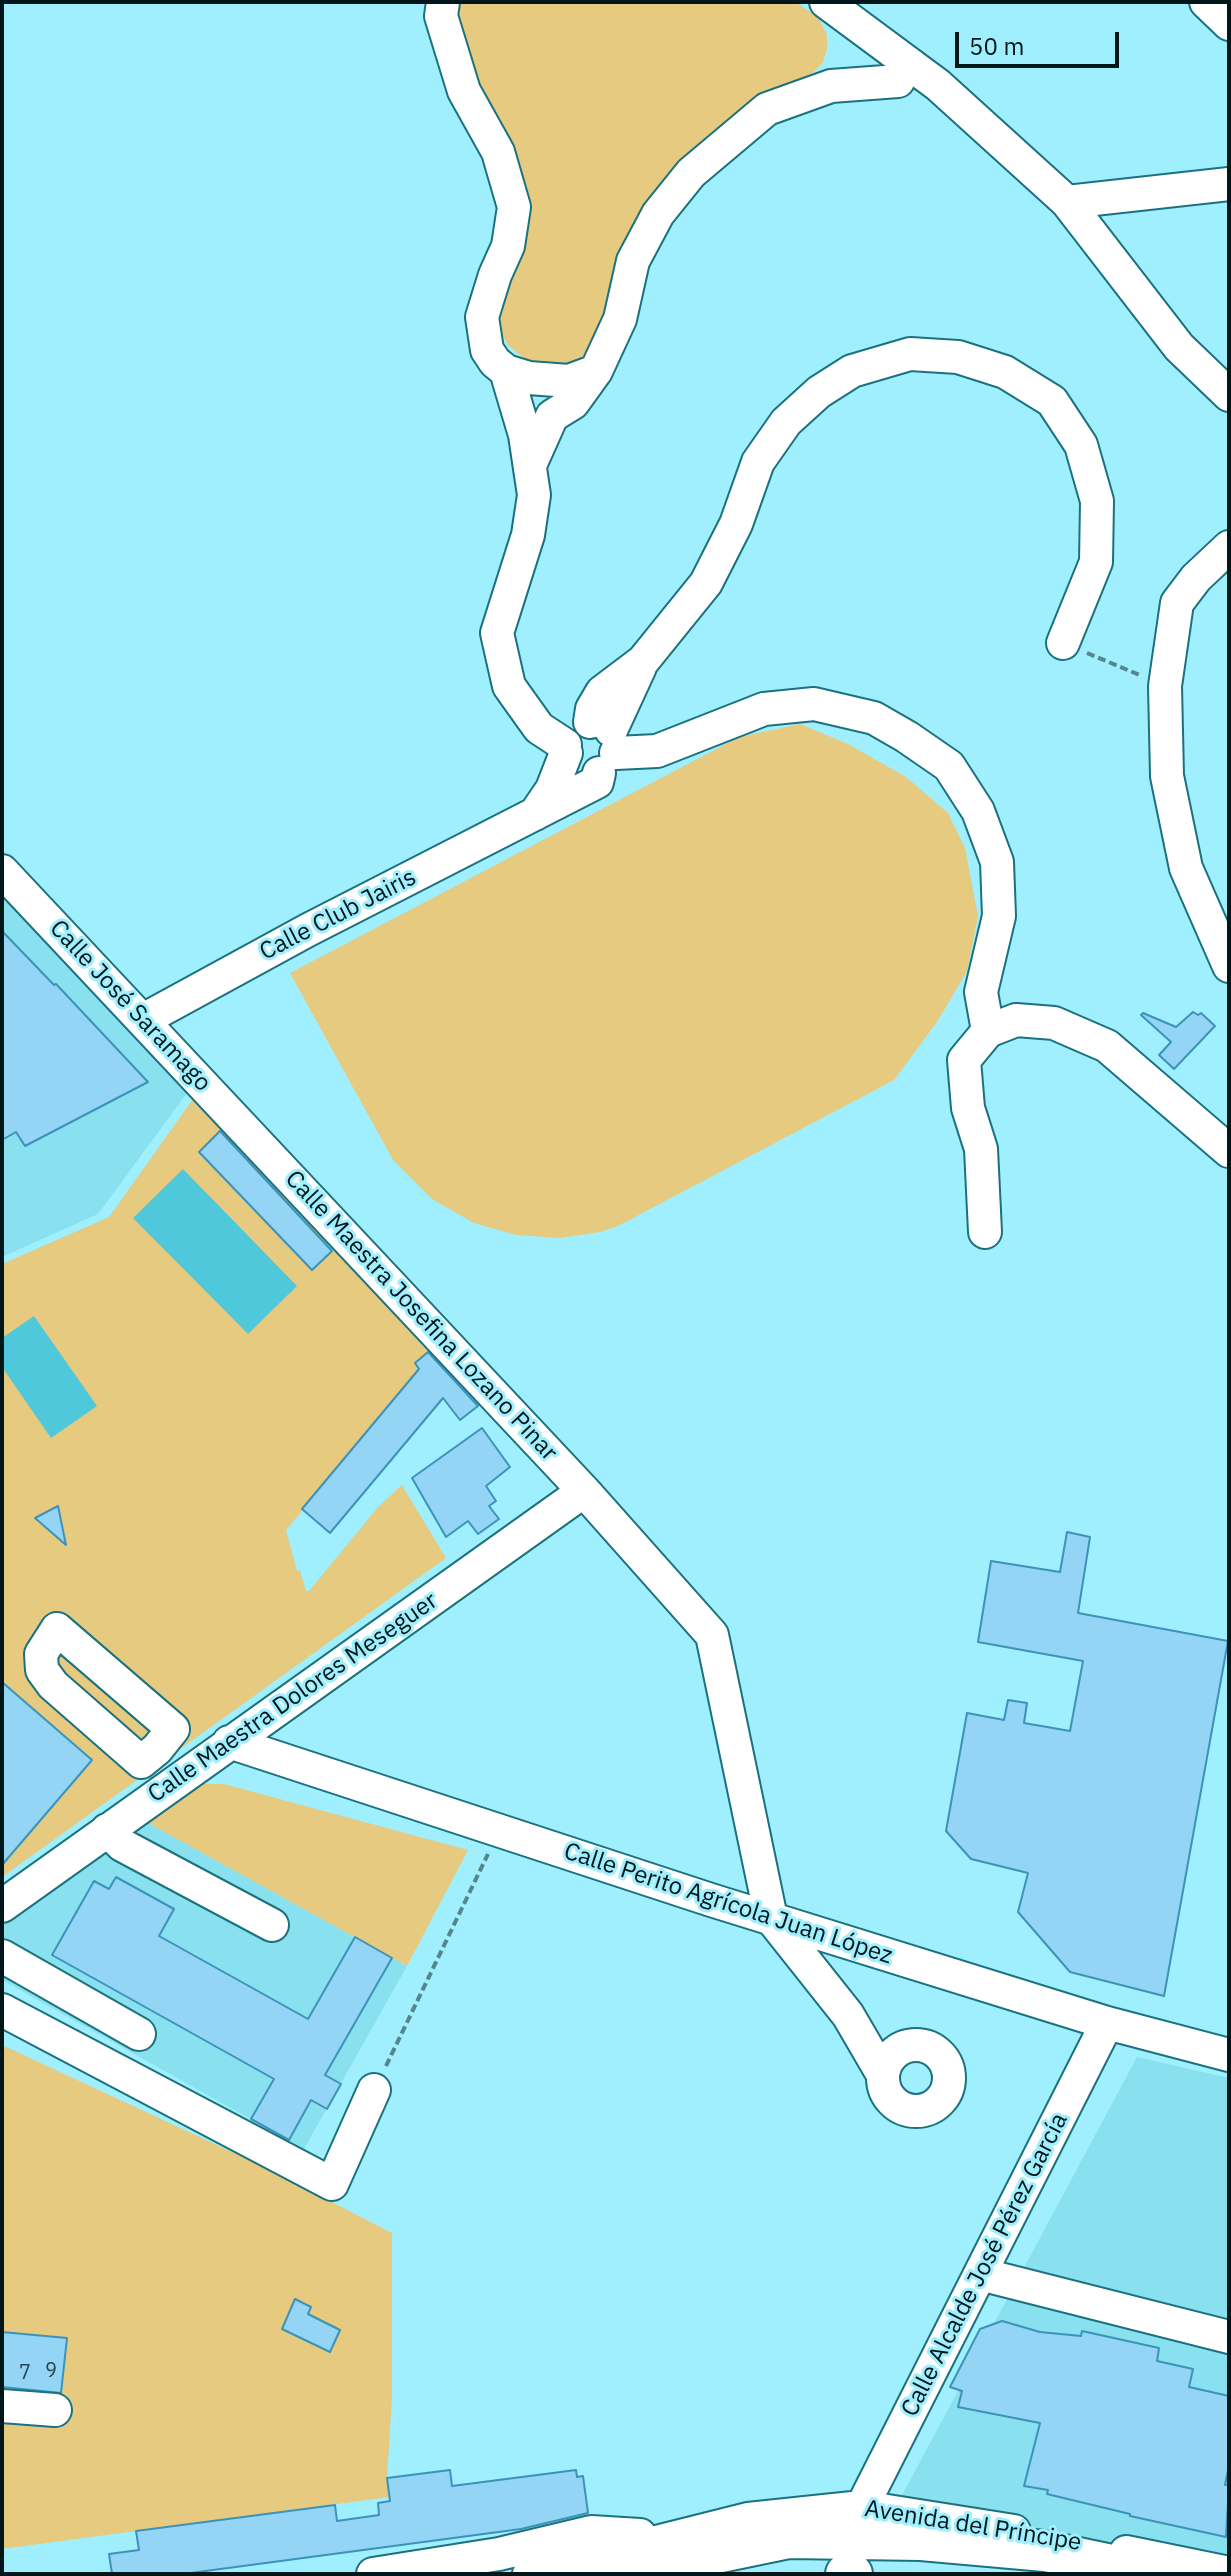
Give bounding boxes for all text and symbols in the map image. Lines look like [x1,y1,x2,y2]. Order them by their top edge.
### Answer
scale bar [959,16,1123,66]
text: 50 m [969,30,1024,62]
street label: Calle Club Jairis [255,863,421,967]
street label: Calle José Saramago [43,914,217,1098]
street label: Calle Maestra Josefina Lozano Pinar [279,1165,563,1467]
street label: Calle Maestra Dolores Meseguer [143,1587,443,1809]
street label: Calle Perito Agrícola Juan López [560,1837,896,1971]
street label: Calle Alcalde José Pérez García [896,2108,1074,2422]
house number: 9 [45,2359,57,2383]
house number: 7 [19,2361,31,2385]
street label: Avenida del Príncipe [863,2495,1083,2557]

